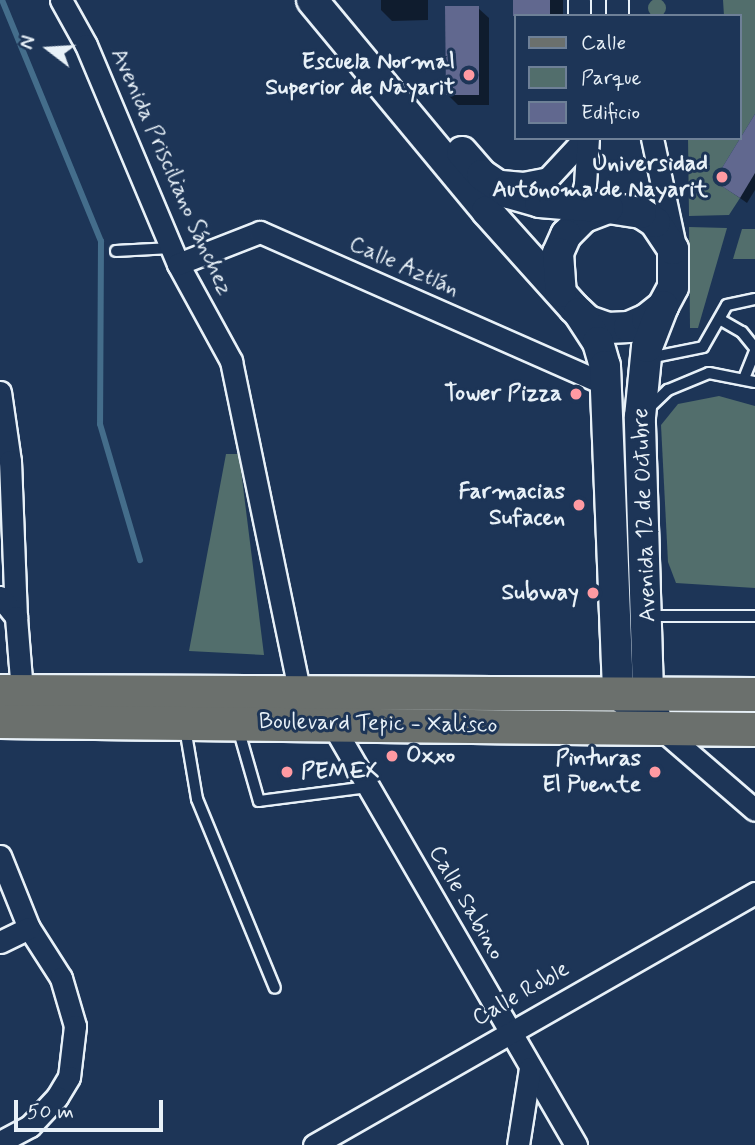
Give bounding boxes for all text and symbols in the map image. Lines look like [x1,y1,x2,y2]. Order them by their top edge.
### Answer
north arrow [14,14,84,84]
legend [514,14,741,140]
text: Calle [581,29,626,57]
text: N [15,33,42,52]
street label: Avenida Prisciliano Sánchez [104,44,238,300]
place label: Escuela Normal Superior de Nayarit [262,48,455,102]
text: Parque [581,64,641,92]
marker: Escuela Normal Superior de Nayarit [461,67,477,83]
text: Edificio [581,99,640,127]
place label: Universidad Autónoma de Nayarit [493,150,708,204]
marker: Universidad Autónoma de Nayarit [714,169,730,185]
street label: Calle Aztlán [345,230,463,304]
place label: Tower Pizza [446,380,562,408]
marker: Tower Pizza [568,386,584,402]
street label: Avenida 12 de Octubre [627,407,663,623]
place label: Farmacias Sufacen [459,478,565,532]
marker: Farmacias Sufacen [571,497,587,513]
place label: Subway [502,579,579,607]
marker: Subway [585,585,601,601]
street label: Boulevard Tepic - Xalisco [260,708,496,740]
place label: Oxxo [406,742,455,770]
place label: Pinturas El Puente [547,745,641,799]
marker: Oxxo [384,748,400,764]
place label: PEMEX [301,758,380,786]
marker: PEMEX [279,764,295,780]
marker: Pinturas El Puente [647,764,663,780]
street label: Calle Sabino [423,842,509,964]
street label: Calle Roble [468,955,574,1033]
scale bar [18,1086,166,1130]
text: 50 m [27,1098,74,1126]

